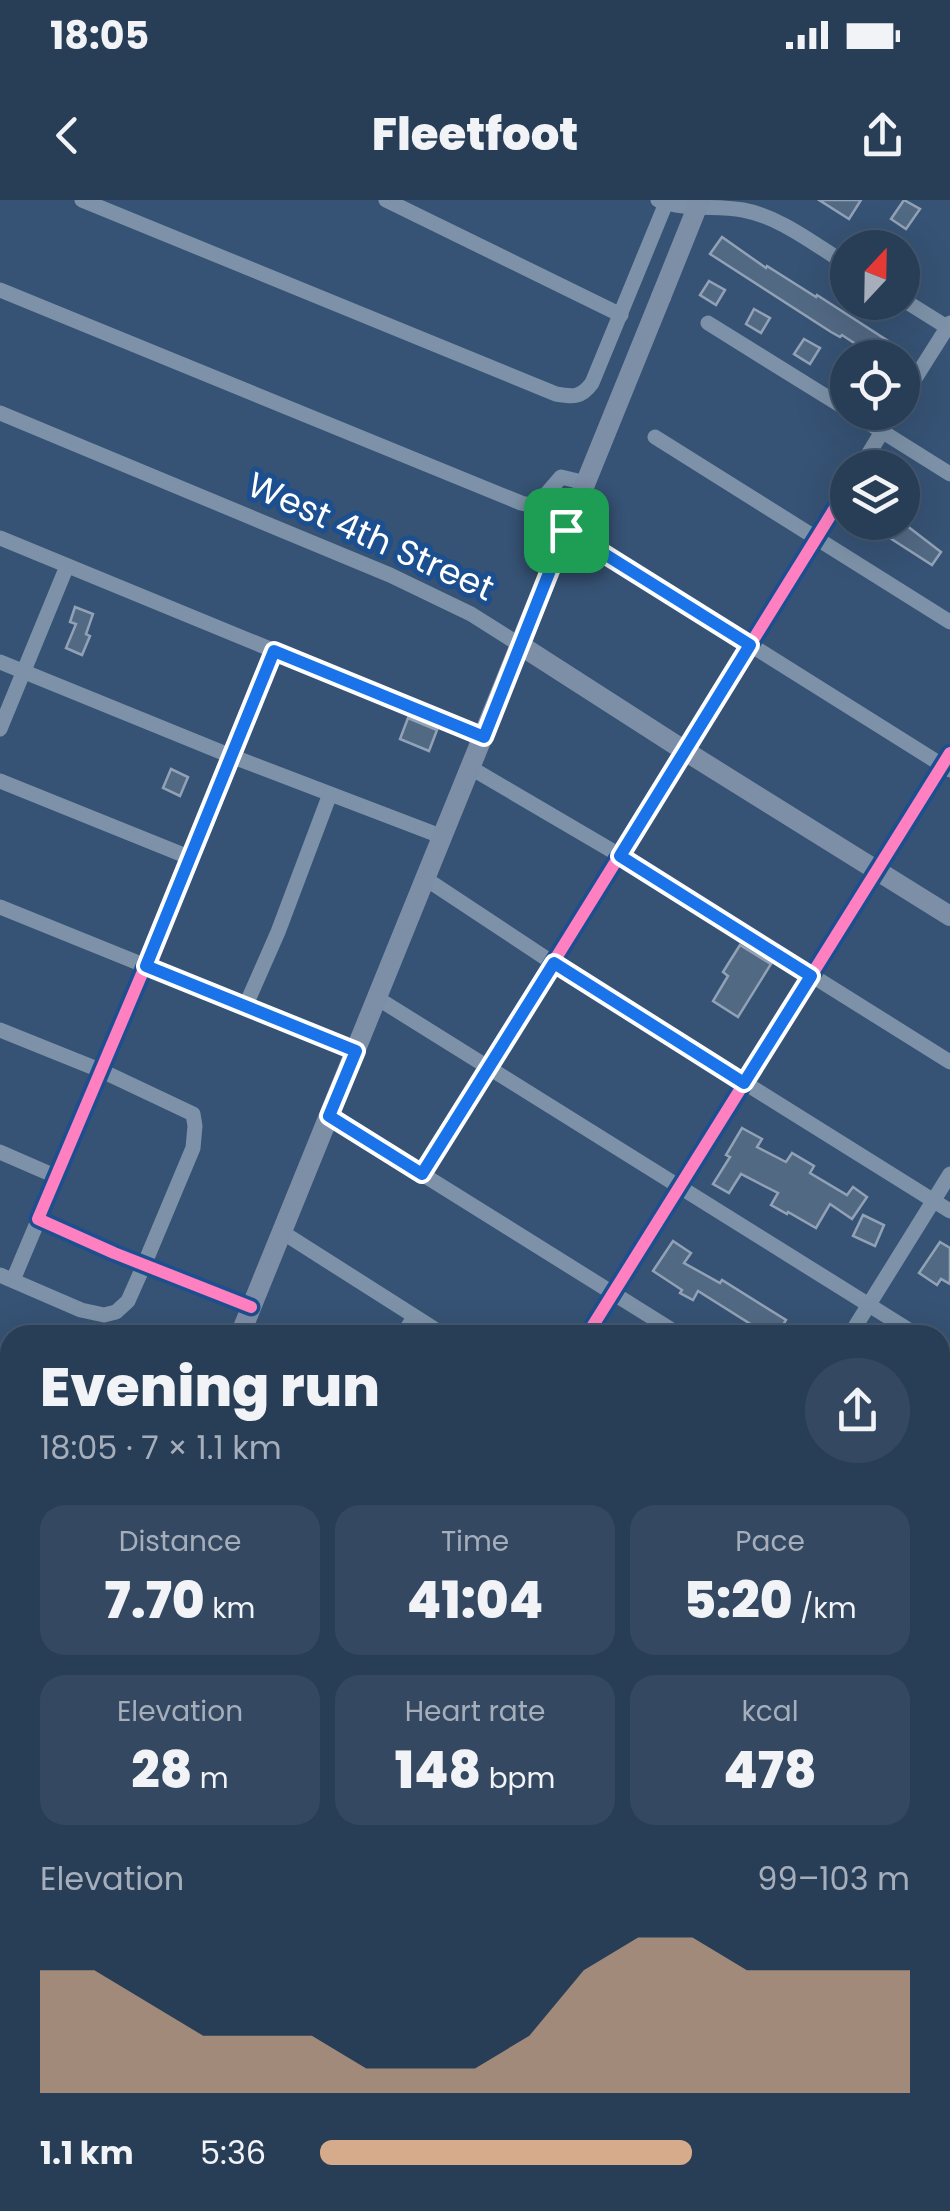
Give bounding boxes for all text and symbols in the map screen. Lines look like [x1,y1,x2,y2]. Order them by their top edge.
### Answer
text: 18:05 [50,9,149,62]
text: Fleetfoot [372,103,578,166]
icon: back [40,108,95,163]
icon: share [855,108,910,163]
north arrow [830,230,920,320]
map controls [830,230,920,540]
button: locate [830,340,920,430]
button: layers [830,450,920,540]
street label: West 4th Street [240,460,502,612]
pin [524,488,609,573]
icon: arrive [539,503,594,558]
text: Evening run [40,1348,380,1425]
button: share [805,1358,910,1463]
text: 18:05 · 7 × 1.1 km [40,1425,282,1470]
text: Distance [119,1522,241,1561]
text: Time [441,1522,509,1561]
text: Pace [735,1522,805,1561]
text: 7.70 [105,1565,205,1636]
text: 41:04 [407,1565,543,1636]
text: 5:20 [683,1565,793,1636]
text: km [205,1589,255,1628]
text: /km [793,1589,857,1628]
text: Elevation [117,1692,243,1731]
text: Heart rate [405,1692,545,1731]
text: kcal [741,1692,799,1731]
text: 28 [131,1735,192,1806]
text: 148 [395,1735,481,1806]
text: 478 [723,1735,817,1806]
text: m [192,1759,229,1798]
text: bpm [481,1759,555,1798]
text: Elevation [40,1856,184,1901]
text: 99–103 m [757,1856,910,1901]
text: 1.1 km [40,2130,134,2175]
text: 5:36 [200,2130,266,2175]

